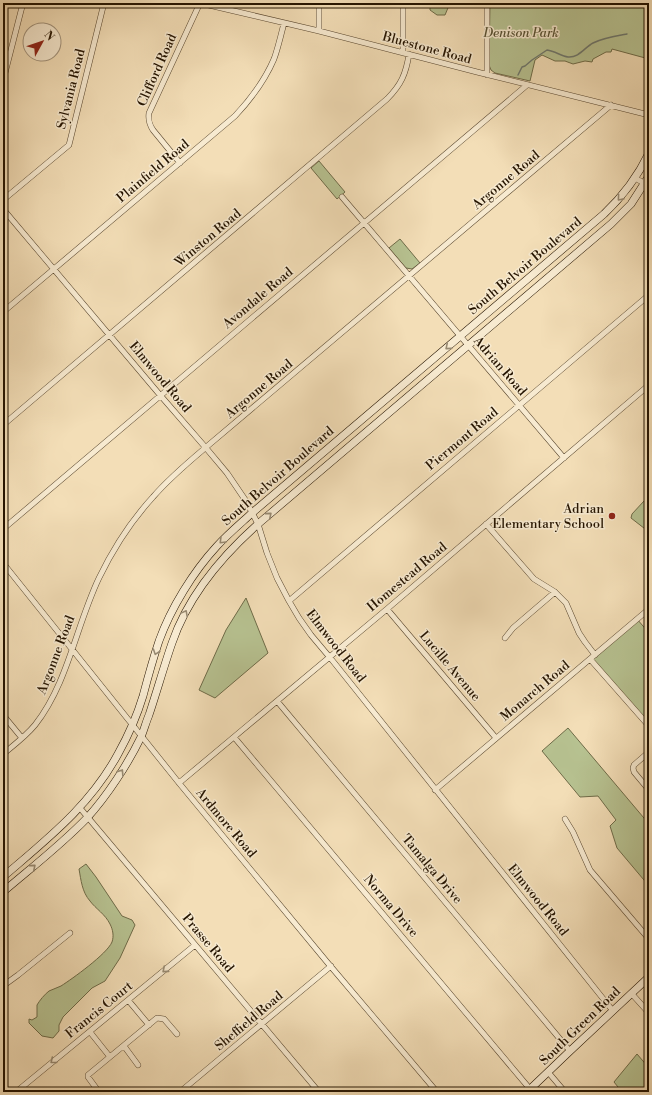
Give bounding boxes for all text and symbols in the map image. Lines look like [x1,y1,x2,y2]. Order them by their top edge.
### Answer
north arrow [22,22,62,62]
park label: Denison Park [482,25,559,41]
text: N [41,28,57,44]
street label: Bluestone Road [380,28,474,68]
street label: Clifford Road [134,30,180,109]
street label: Sylvania Road [53,47,89,131]
street label: Plainfield Road [113,136,193,206]
street label: Argonne Road [468,147,544,214]
one-way arrow [617,193,624,200]
street label: Winston Road [171,205,245,271]
street label: South Belvoir Boulevard [465,213,585,318]
street label: Avondale Road [219,264,297,333]
street label: Adrian Road [469,332,531,399]
street label: Elmwood Road [126,338,195,416]
one-way arrow [445,342,452,349]
street label: Argonne Road [221,356,297,423]
street label: Piermont Road [423,404,502,474]
street label: South Belvoir Boulevard [219,423,338,529]
place label: Adrian Elementary School [492,501,604,532]
marker: Adrian Elementary School [607,511,617,521]
one-way arrow [264,512,271,519]
one-way arrow [219,536,227,544]
street label: Homestead Road [364,539,451,615]
street label: Elmwood Road [303,606,370,686]
one-way arrow [180,610,188,618]
street label: Argonne Road [33,613,79,698]
street label: Lucille Avenue [416,628,484,705]
one-way arrow [152,648,160,655]
street label: Monarch Road [497,657,573,725]
one-way arrow [116,769,123,776]
street label: Ardmore Road [192,784,260,861]
street label: Tamalga Drive [398,831,466,907]
street label: Elmwood Road [504,861,572,940]
one-way arrow [28,864,35,871]
street label: Norma Drive [360,872,422,941]
street label: Prasse Road [179,910,238,976]
one-way arrow [162,965,169,972]
street label: Francis Court [62,978,136,1042]
street label: South Green Road [536,983,624,1069]
street label: Sheffield Road [212,987,287,1054]
one-way arrow [51,1057,58,1064]

